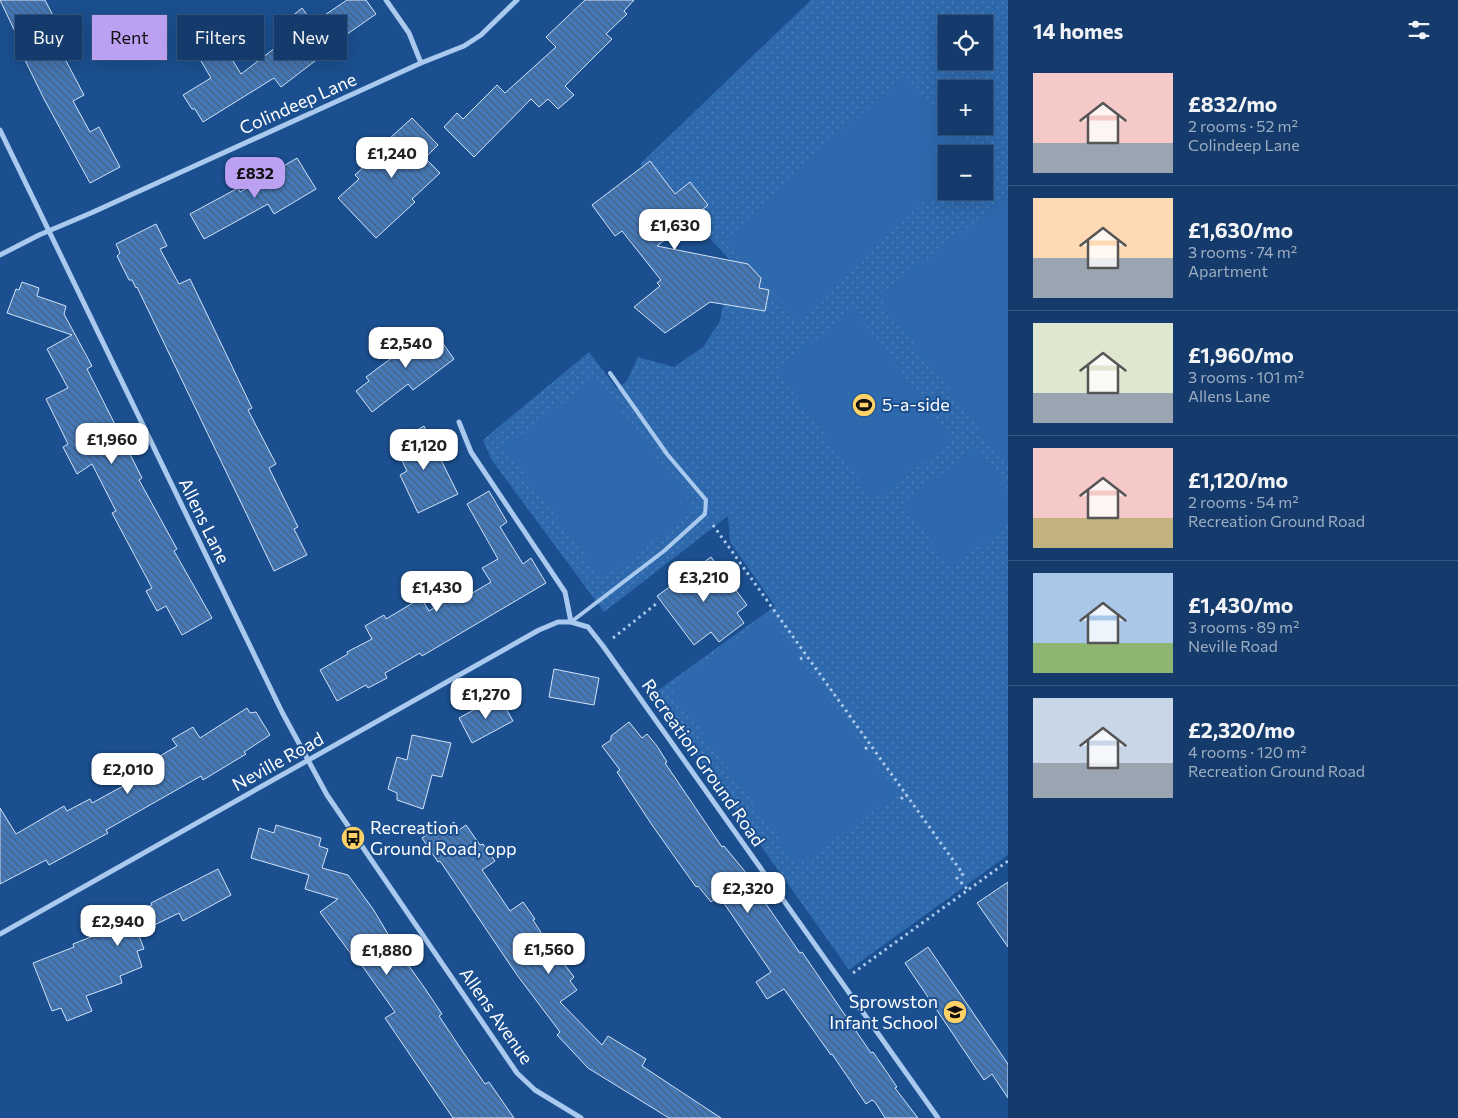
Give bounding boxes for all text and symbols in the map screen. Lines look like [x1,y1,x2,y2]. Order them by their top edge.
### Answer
chip: Buy [15,15,82,60]
chip: Rent [92,15,167,60]
chip: Filters [177,15,264,60]
chip: New [274,15,347,60]
map controls [938,15,993,200]
button: locate [938,15,993,70]
icon: filters [1405,16,1433,44]
text: 14 homes [1033,18,1123,43]
street label: Colindeep Lane [236,67,359,139]
button: + [938,80,993,135]
text: £832/mo [1188,91,1277,116]
icon: home [1073,93,1133,153]
text: 2 rooms · 52 m² [1188,116,1298,135]
text: Colindeep Lane [1188,135,1300,154]
pin: £1,240 [351,136,433,179]
text: £1,240 [367,143,417,162]
button: − [938,145,993,200]
pin: £832 [225,156,285,199]
text: £832 [236,163,274,182]
pin: £1,630 [634,208,716,251]
text: £1,630 [650,215,700,234]
text: £1,630/mo [1188,217,1293,242]
icon: home [1073,218,1133,278]
text: 3 rooms · 74 m² [1188,242,1297,261]
text: Apartment [1188,261,1268,280]
pin: £2,540 [365,326,447,369]
text: £2,540 [380,333,432,352]
text: £1,960/mo [1188,342,1294,367]
icon: home [1073,343,1133,403]
text: 3 rooms · 101 m² [1188,367,1304,386]
text: Allens Lane [1188,386,1270,405]
sports icon: 5-a-side [851,392,877,418]
place label: 5-a-side [882,393,950,415]
pin: £1,960 [71,422,153,465]
pin: £1,120 [383,428,465,471]
text: £1,960 [87,429,137,448]
text: £1,120 [401,435,447,454]
text: £1,120/mo [1188,467,1288,492]
icon: home [1073,468,1133,528]
street label: Allens Lane [175,474,235,567]
text: 2 rooms · 54 m² [1188,492,1299,511]
text: Recreation Ground Road [1188,511,1365,530]
pin: £3,210 [663,560,745,603]
text: £3,210 [679,567,729,586]
pin: £1,430 [396,570,478,613]
text: £1,430 [412,577,462,596]
text: £1,430/mo [1188,592,1293,617]
icon: home [1073,593,1133,653]
text: 3 rooms · 89 m² [1188,617,1299,636]
text: Neville Road [1188,636,1278,655]
street label: Recreation Ground Road [638,675,770,850]
pin: £1,270 [445,678,527,720]
text: £1,270 [462,684,510,703]
text: £2,320/mo [1188,717,1295,742]
icon: home [1073,718,1133,778]
street label: Neville Road [228,727,327,795]
text: 4 rooms · 120 m² [1188,742,1307,761]
pin: £2,010 [87,752,169,795]
text: £2,010 [102,759,154,778]
text: Recreation Ground Road [1188,761,1365,780]
place label: Recreation Ground Road, opp [370,816,517,859]
bus stop icon: Recreation Ground Road, opp [340,825,366,851]
pin: £2,320 [707,872,789,914]
text: £2,320 [722,878,774,897]
pin: £2,940 [77,904,159,947]
text: £2,940 [92,911,144,930]
pin: £1,560 [508,932,590,975]
pin: £1,880 [346,934,428,976]
text: £1,560 [524,939,574,958]
text: £1,880 [362,940,412,959]
street label: Allens Avenue [455,963,538,1068]
place label: Sprowston Infant School [829,990,938,1033]
school or university icon: Sprowston Infant School [942,999,968,1025]

